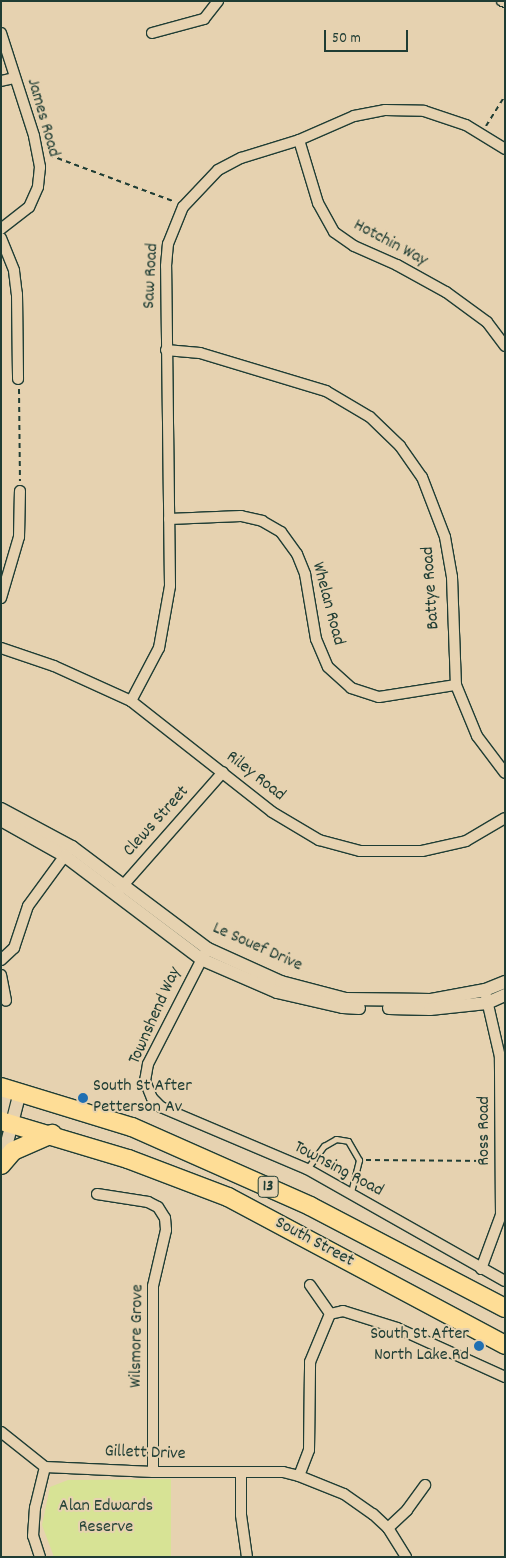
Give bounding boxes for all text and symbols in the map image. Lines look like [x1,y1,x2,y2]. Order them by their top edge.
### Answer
scale bar [326,20,410,52]
text: 50 m [332,28,361,50]
street label: James Road [21,76,63,160]
street label: Hotchin Way [349,215,431,273]
street label: Saw Road [139,243,165,309]
street label: Battye Road [418,546,446,630]
street label: Whelan Road [306,560,348,648]
street label: Riley Road [221,747,289,807]
street label: Clews Street [119,782,195,862]
street label: Le Souef Drive [209,919,305,977]
street label: Townshend Way [125,964,187,1068]
place label: South St After Petterson Av [93,1077,192,1120]
marker: South St After Petterson Av [77,1092,89,1104]
street label: Ross Road [474,1096,496,1166]
street label: Townsing Road [290,1137,386,1203]
road number: 13 [257,1174,279,1200]
street label: South Street [271,1213,357,1273]
street label: Wilsmore Grove [126,1284,150,1388]
place label: South St After North Lake Rd [370,1325,469,1368]
marker: South St After North Lake Rd [473,1340,485,1352]
street label: Gillett Drive [104,1442,186,1466]
park label: Alan Edwards Reserve [59,1497,153,1540]

